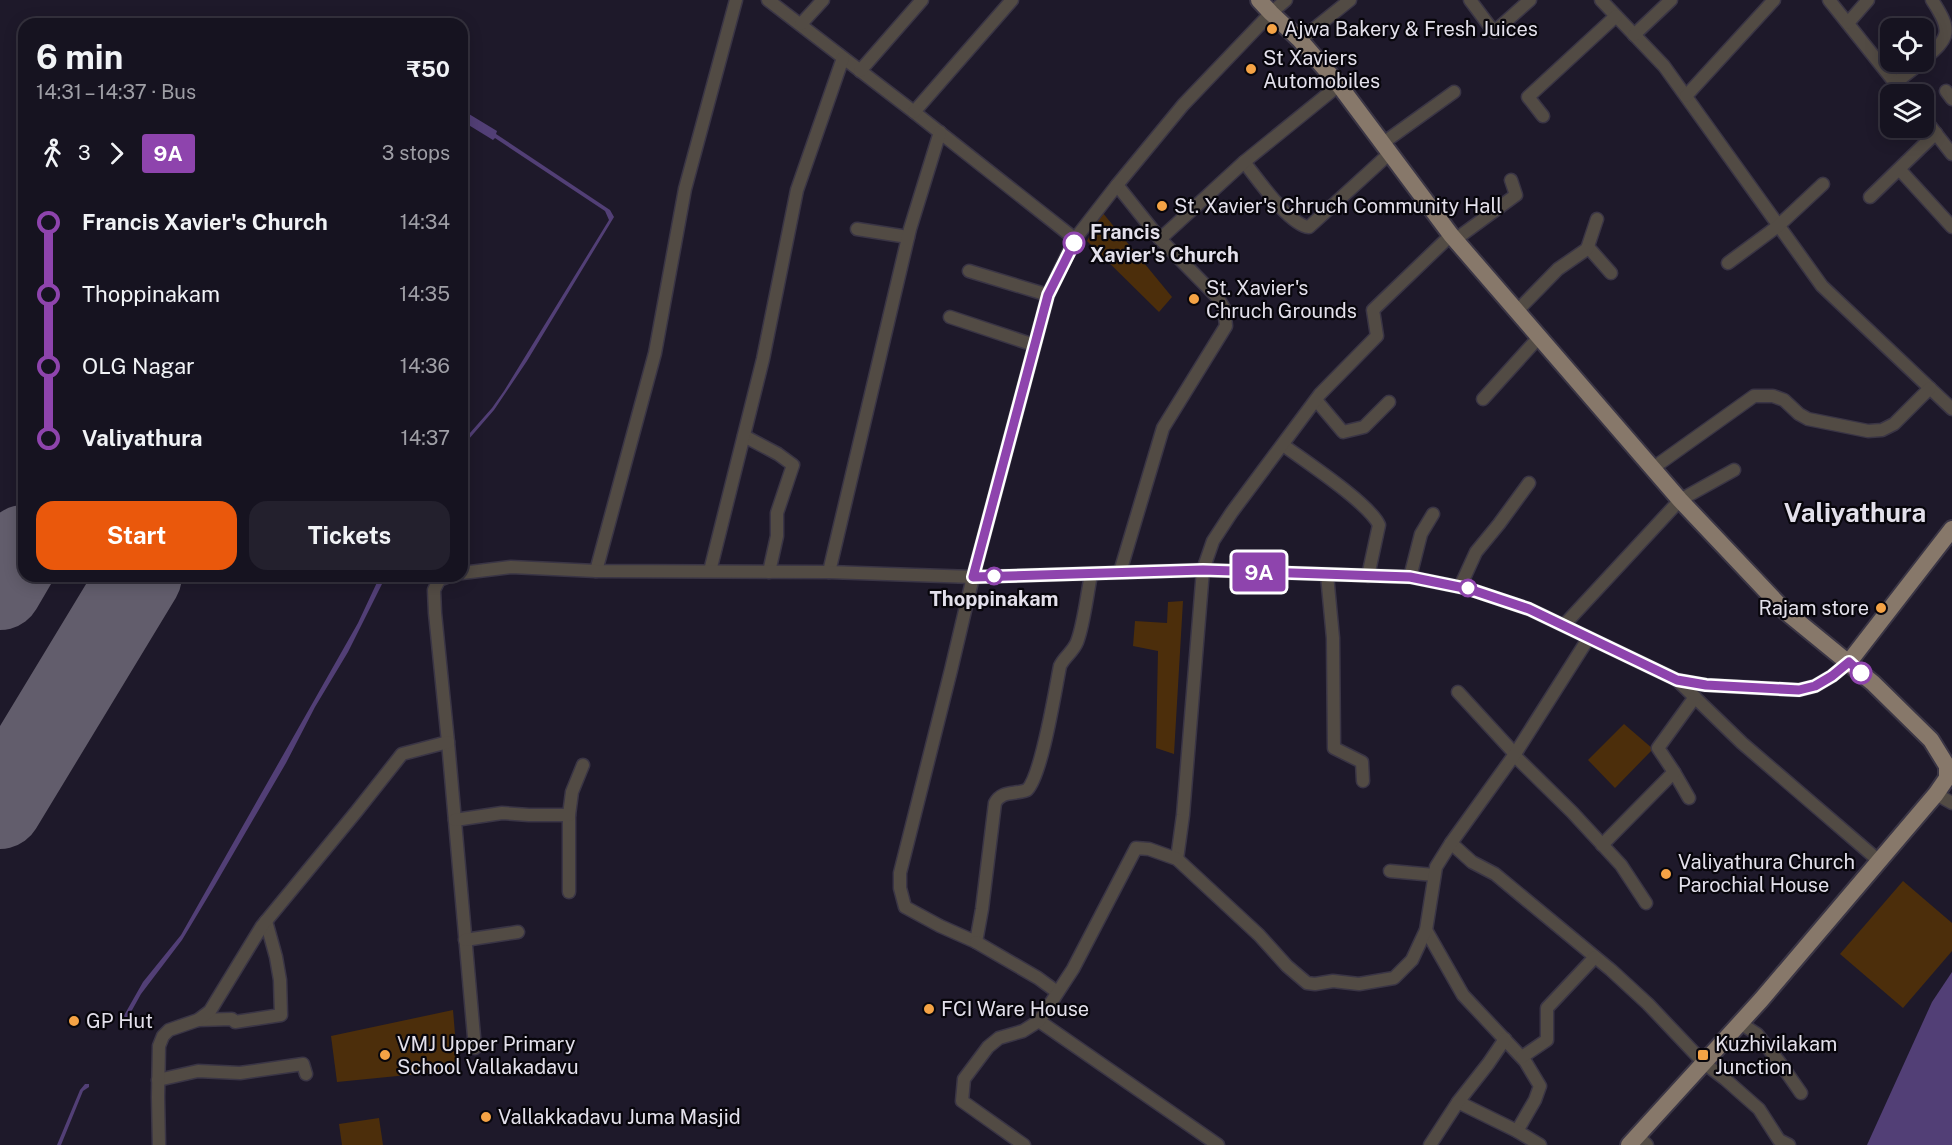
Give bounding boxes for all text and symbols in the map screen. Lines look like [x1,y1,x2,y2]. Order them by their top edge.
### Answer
place label: Ajwa Bakery & Fresh Juices [1284,17,1538,41]
map controls [1880,18,1934,138]
button: locate [1880,18,1934,72]
marker: Ajwa Bakery & Fresh Juices [1265,22,1279,36]
text: 6 min [36,38,123,76]
place label: St Xaviers Automobiles [1263,46,1380,93]
text: ₹50 [407,56,450,82]
marker: St Xaviers Automobiles [1244,62,1258,76]
text: 14:31 – 14:37 · Bus [36,80,196,104]
button: layers [1880,84,1934,138]
icon: walk [36,137,69,170]
icon: forward [100,137,133,170]
text: 3 [78,141,91,165]
text: 9A [154,141,183,166]
text: 3 stops [382,141,450,165]
place label: St. Xavier's Chruch Community Hall [1174,194,1502,218]
marker: St. Xavier's Chruch Community Hall [1155,199,1169,213]
text: Francis Xavier's Church [82,209,328,235]
text: 14:34 [400,210,450,234]
place label: Francis Xavier's Church [1090,220,1239,267]
marker: Francis Xavier's Church [1063,232,1085,254]
place label: St. Xavier's Chruch Grounds [1206,276,1357,323]
text: Thoppinakam [82,281,220,307]
text: 14:35 [399,282,450,306]
marker: St. Xavier's Chruch Grounds [1187,292,1201,306]
text: OLG Nagar [82,353,195,379]
text: 14:36 [400,354,450,378]
text: Valiyathura [82,425,202,451]
text: 14:37 [401,426,450,450]
district label: Valiyathura [1784,497,1926,528]
button: Start [36,501,237,570]
button: Tickets [249,501,450,570]
line badge: 9A [1232,552,1286,592]
text: 9A [1244,560,1274,585]
marker: Thoppinakam [985,567,1003,585]
unlabelled marker [1459,579,1477,597]
place label: Thoppinakam [930,587,1058,611]
place label: Rajam store [1758,596,1869,620]
marker: Rajam store [1874,601,1888,615]
unlabelled marker [1850,662,1872,684]
place label: Valiyathura Church Parochial House [1678,850,1855,897]
marker: Valiyathura Church Parochial House [1659,867,1673,881]
place label: FCI Ware House [941,997,1089,1021]
marker: FCI Ware House [922,1002,936,1016]
place label: GP Hut [86,1009,153,1033]
marker: GP Hut [67,1014,81,1028]
place label: VMJ Upper Primary School Vallakadavu [397,1032,579,1079]
place label: Kuzhivilakam Junction [1715,1032,1837,1079]
marker: VMJ Upper Primary School Vallakadavu [378,1048,392,1062]
marker: Kuzhivilakam Junction [1696,1048,1710,1062]
place label: Vallakkadavu Juma Masjid [498,1105,741,1129]
marker: Vallakkadavu Juma Masjid [479,1110,493,1124]

